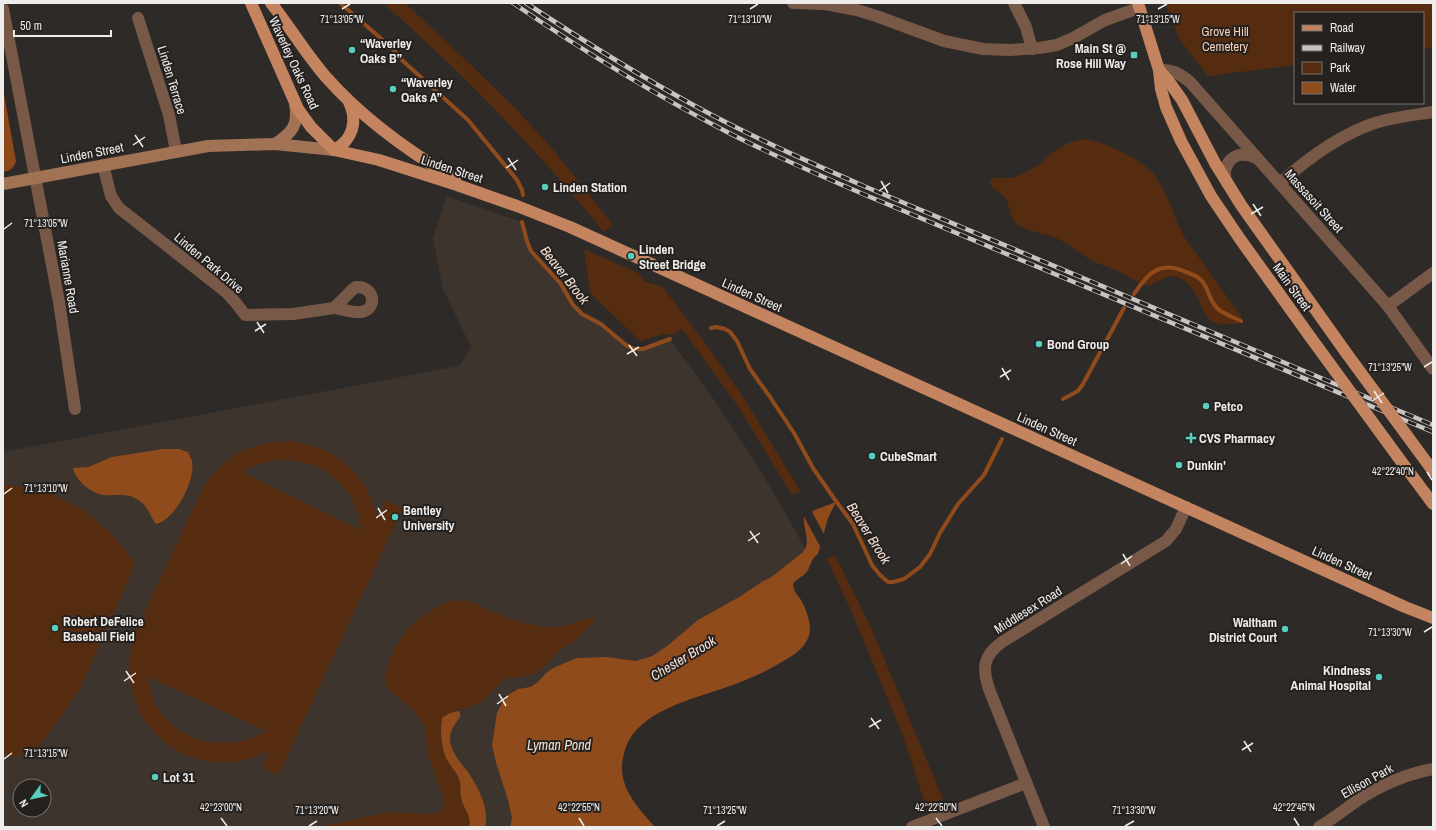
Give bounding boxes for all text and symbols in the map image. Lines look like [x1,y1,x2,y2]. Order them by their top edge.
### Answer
scale bar [14,12,111,38]
legend [1294,12,1424,104]
text: 71°13'05"W [320,13,364,26]
text: 71°13'10"W [728,13,772,26]
text: 71°13'15"W [1136,13,1180,26]
street label: Waverley Oaks Road [265,14,323,112]
text: 50 m [20,18,42,34]
text: Road [1330,20,1354,36]
park label: Grove Hill Cemetery [1201,23,1249,55]
place label: “Waverley Oaks B” [360,35,412,67]
place label: Main St @ Rose Hill Way [1056,40,1127,72]
text: Railway [1330,40,1365,56]
street label: Linden Terrace [154,44,191,116]
marker: “Waverley Oaks B” [347,45,357,55]
marker: Main St @ Rose Hill Way [1129,50,1139,60]
text: Park [1330,60,1350,76]
place label: “Waverley Oaks A” [401,74,453,106]
text: Water [1330,80,1357,96]
marker: “Waverley Oaks A” [388,84,398,94]
street label: Linden Street [59,139,125,167]
street label: Linden Street [419,151,485,187]
street label: Massasoit Street [1281,166,1347,236]
place label: Linden Station [553,179,627,196]
marker: Linden Station [540,182,550,192]
text: 71°13'05"W [24,217,68,230]
street label: Linden Park Drive [171,229,247,297]
street label: Marianne Road [53,239,83,315]
place label: Linden Street Bridge [639,241,706,273]
water label: Beaver Brook [536,242,594,309]
marker: Linden Street Bridge [626,251,636,261]
street label: Main Street [1269,260,1315,314]
street label: Linden Street [719,274,785,316]
place label: Bond Group [1047,336,1109,353]
marker: Bond Group [1034,339,1044,349]
text: 71°13'25"W [1368,361,1412,374]
place label: Petco [1214,398,1243,415]
marker: Petco [1201,401,1211,411]
street label: Linden Street [1014,408,1080,450]
place label: CVS Pharmacy [1199,430,1275,447]
marker: CVS Pharmacy [1186,433,1196,443]
place label: CubeSmart [880,448,937,465]
marker: CubeSmart [867,451,877,461]
place label: Dunkin' [1187,457,1226,474]
marker: Dunkin' [1174,460,1184,470]
text: 42°22'40"N [1372,465,1414,478]
text: 71°13'10"W [24,482,68,495]
water label: Beaver Brook [843,499,896,568]
place label: Bentley University [403,502,455,534]
marker: Bentley University [390,512,400,522]
street label: Linden Street [1309,542,1375,584]
street label: Middlesex Road [991,582,1065,638]
place label: Robert DeFelice Baseball Field [63,613,144,645]
place label: Waltham District Court [1209,614,1277,646]
marker: Robert DeFelice Baseball Field [50,623,60,633]
marker: Waltham District Court [1280,624,1290,634]
text: 71°13'30"W [1368,626,1412,639]
water label: Chester Brook [647,631,720,685]
place label: Kindness Animal Hospital [1290,662,1371,694]
marker: Kindness Animal Hospital [1374,672,1384,682]
water label: Lyman Pond [527,736,592,754]
text: 71°13'15"W [24,747,68,760]
street label: Ellison Park [1338,759,1397,802]
place label: Lot 31 [163,769,194,786]
marker: Lot 31 [150,772,160,782]
north arrow [12,778,52,818]
text: N [16,797,31,810]
text: 42°23'00"N [200,801,242,814]
text: 42°22'55"N [558,801,600,814]
text: 42°22'50"N [915,801,957,814]
text: 42°22'45"N [1273,801,1315,814]
text: 71°13'20"W [295,804,339,817]
text: 71°13'25"W [703,804,747,817]
text: 71°13'30"W [1112,804,1156,817]

